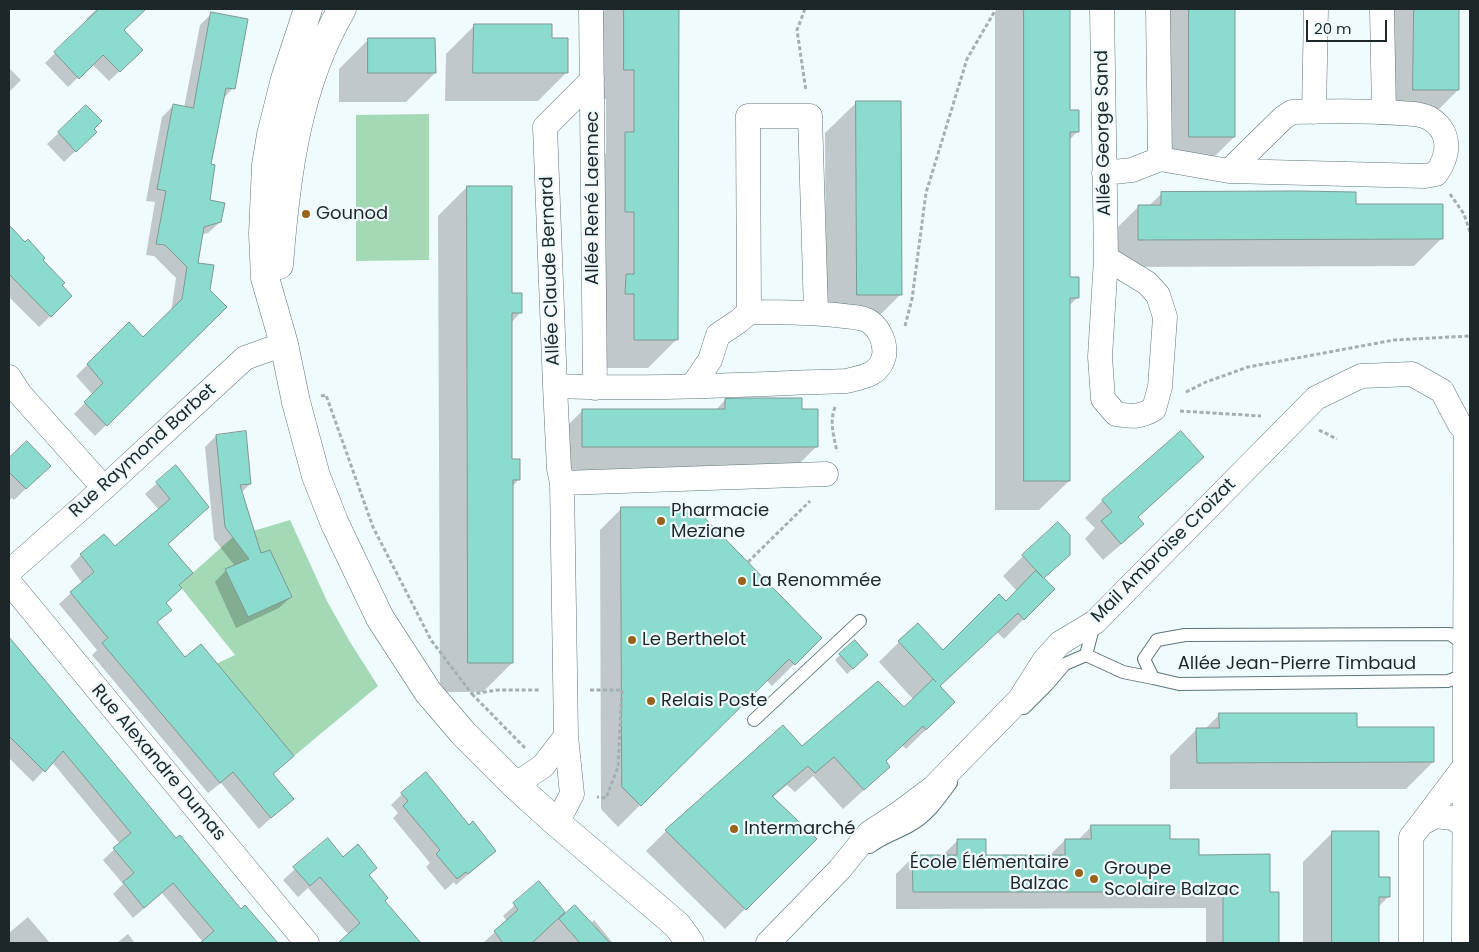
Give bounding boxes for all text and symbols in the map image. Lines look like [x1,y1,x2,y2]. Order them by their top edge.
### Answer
scale bar [1309,10,1390,42]
text: 20 m [1314,18,1352,39]
street label: Allée George Sand [1092,50,1116,216]
street label: Allée René Laennec [582,111,604,285]
street label: Allée Claude Bernard [537,176,565,366]
place label: Gounod [316,203,388,225]
marker: Gounod [300,208,312,220]
street label: Rue Raymond Barbet [65,379,221,523]
street label: Mail Ambroise Croizat [1087,474,1241,628]
place label: Pharmacie Meziane [671,500,769,542]
marker: Pharmacie Meziane [655,515,667,527]
place label: La Renommée [752,570,881,592]
marker: La Renommée [736,575,748,587]
place label: Le Berthelot [642,629,746,651]
marker: Le Berthelot [626,634,638,646]
street label: Allée Jean-Pierre Timbaud [1178,653,1416,675]
street label: Rue Alexandre Dumas [86,680,230,846]
place label: Relais Poste [661,690,767,712]
marker: Relais Poste [645,695,657,707]
place label: Intermarché [744,818,855,840]
marker: Intermarché [728,823,740,835]
place label: École Élémentaire Balzac [910,852,1069,894]
place label: Groupe Scolaire Balzac [1104,858,1240,901]
marker: École Élémentaire Balzac [1073,867,1085,879]
marker: Groupe Scolaire Balzac [1088,873,1100,885]

